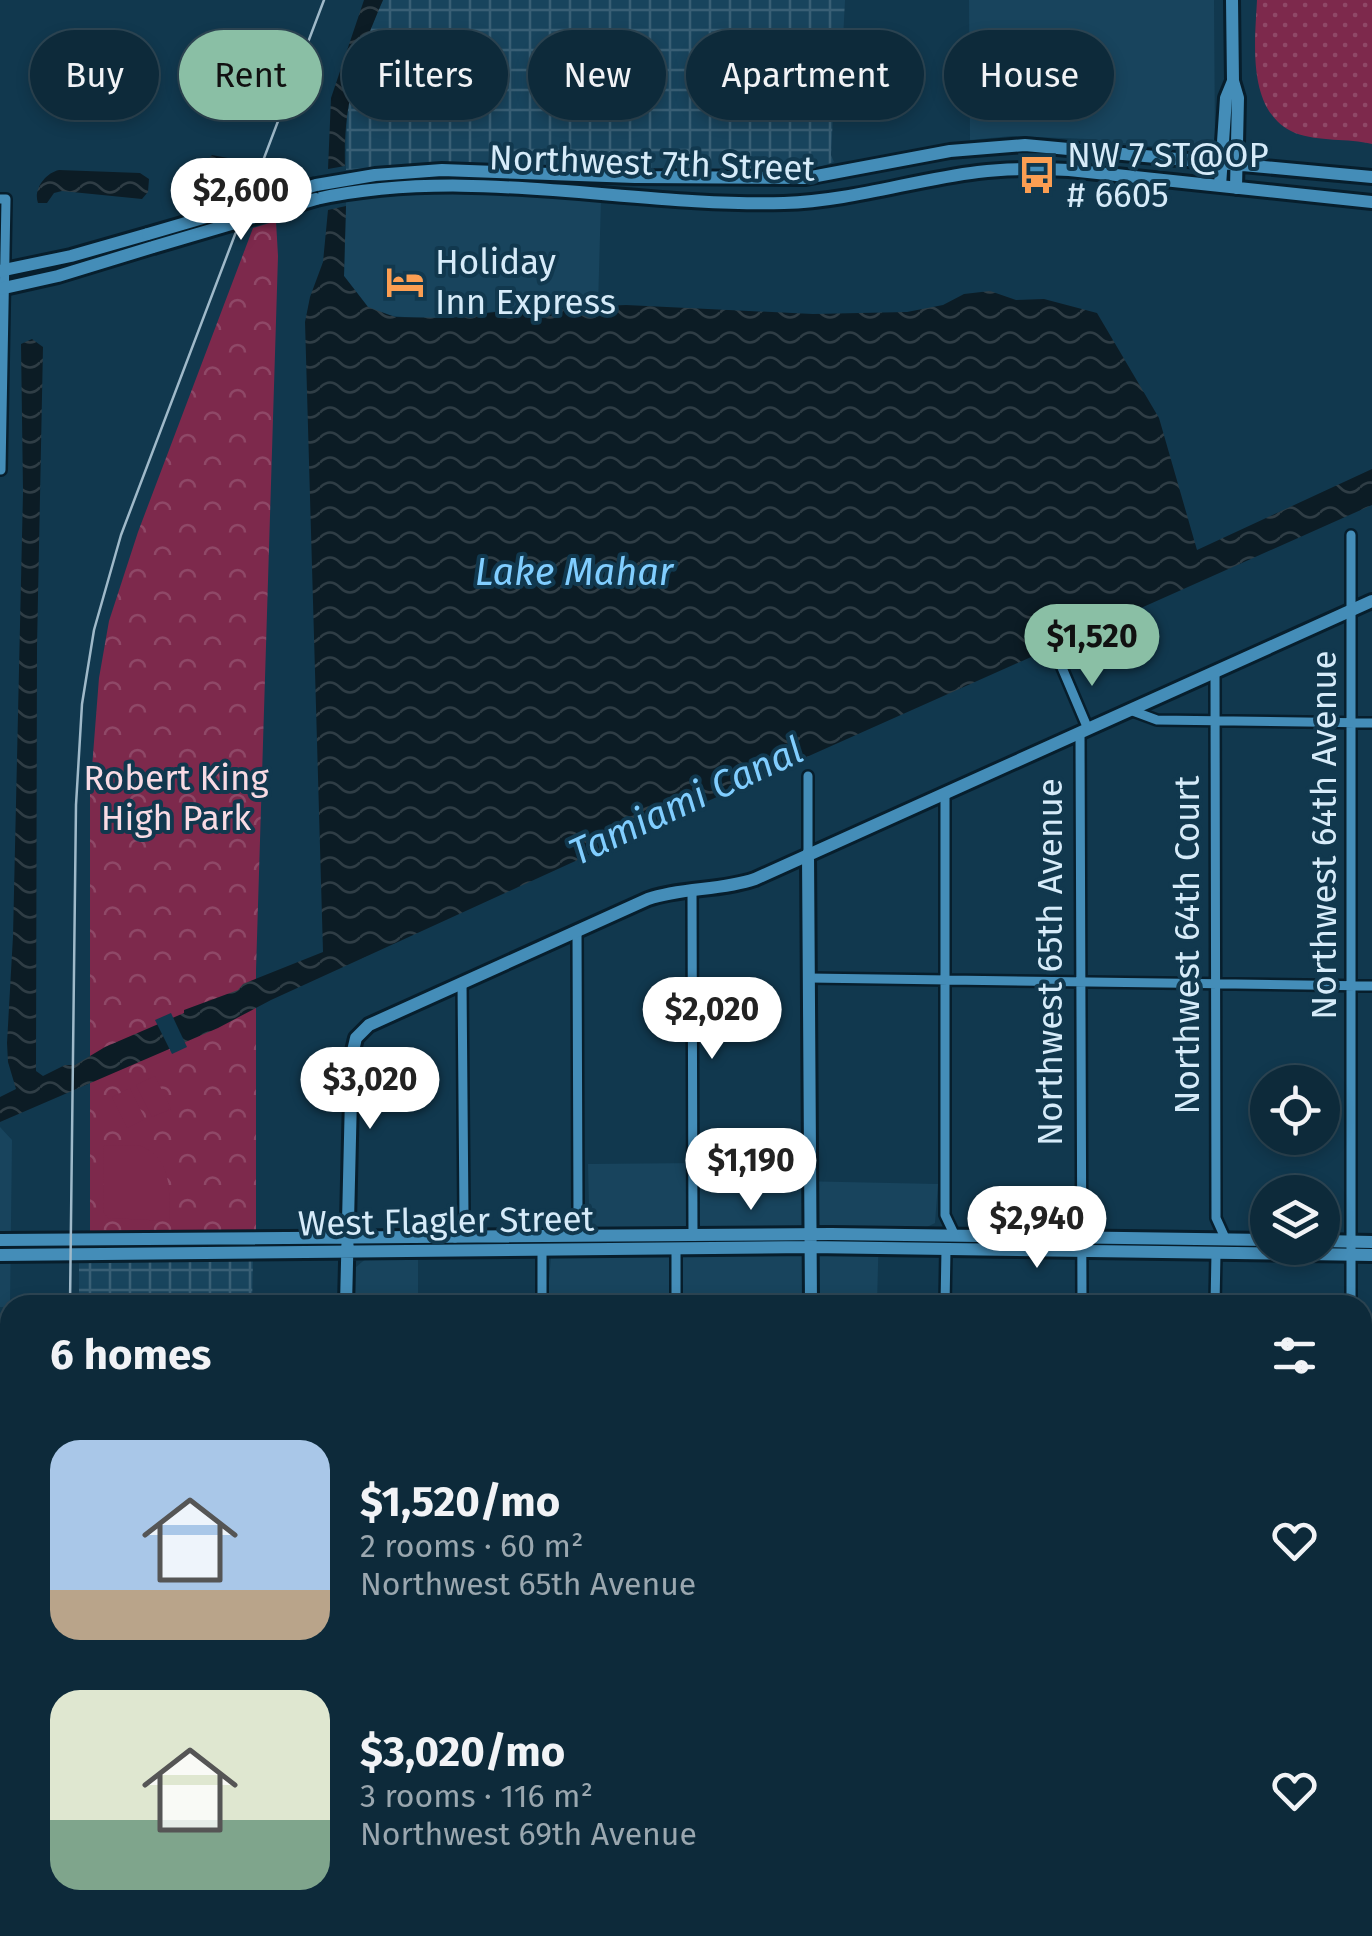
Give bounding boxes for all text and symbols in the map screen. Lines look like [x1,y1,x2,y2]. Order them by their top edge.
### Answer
chip: Buy [30,30,159,120]
chip: Rent [179,30,322,120]
chip: Filters [342,30,508,120]
chip: New [528,30,666,120]
chip: Apartment [686,30,924,120]
chip: House [944,30,1114,120]
place label: NW 7 ST@OP # 6605 [1067,134,1269,216]
street label: Northwest 7th Street [488,136,816,190]
bus stop icon: NW 7 ST@OP # 6605 [1016,154,1058,196]
pin: $2,600 [160,158,322,243]
text: $2,600 [193,171,289,209]
place label: Holiday Inn Express [435,241,616,323]
hotel icon: Holiday Inn Express [384,261,426,303]
water label: Lake Mahar [475,549,675,595]
pin: $1,520 [1011,604,1173,689]
text: $1,520 [1046,617,1138,655]
street label: Northwest 64th Avenue [1303,650,1345,1020]
water label: Tamiami Canal [562,727,810,875]
park label: Robert King High Park [83,757,270,839]
street label: Northwest 64th Court [1166,775,1208,1114]
street label: Northwest 65th Avenue [1029,778,1071,1146]
pin: $2,020 [631,977,793,1062]
text: $2,020 [665,990,759,1028]
pin: $3,020 [289,1047,451,1132]
text: $3,020 [322,1060,418,1098]
map controls [1250,1065,1340,1265]
button: locate [1250,1065,1340,1155]
pin: $1,190 [670,1128,832,1213]
text: $1,190 [707,1141,795,1179]
button: layers [1250,1175,1340,1265]
pin: $2,940 [956,1186,1118,1271]
street label: West Flagler Street [297,1197,595,1245]
text: $2,940 [989,1199,1085,1237]
icon: filters [1267,1328,1322,1383]
text: 6 homes [50,1330,211,1380]
text: $1,520/mo [360,1477,560,1527]
icon: home [130,1480,250,1600]
icon: heart [1267,1513,1322,1568]
text: 2 rooms · 60 m² [360,1527,584,1565]
text: Northwest 65th Avenue [360,1565,696,1603]
text: $3,020/mo [360,1727,565,1777]
icon: home [130,1730,250,1850]
icon: heart [1267,1763,1322,1818]
text: 3 rooms · 116 m² [360,1777,593,1815]
text: Northwest 69th Avenue [360,1815,697,1853]

